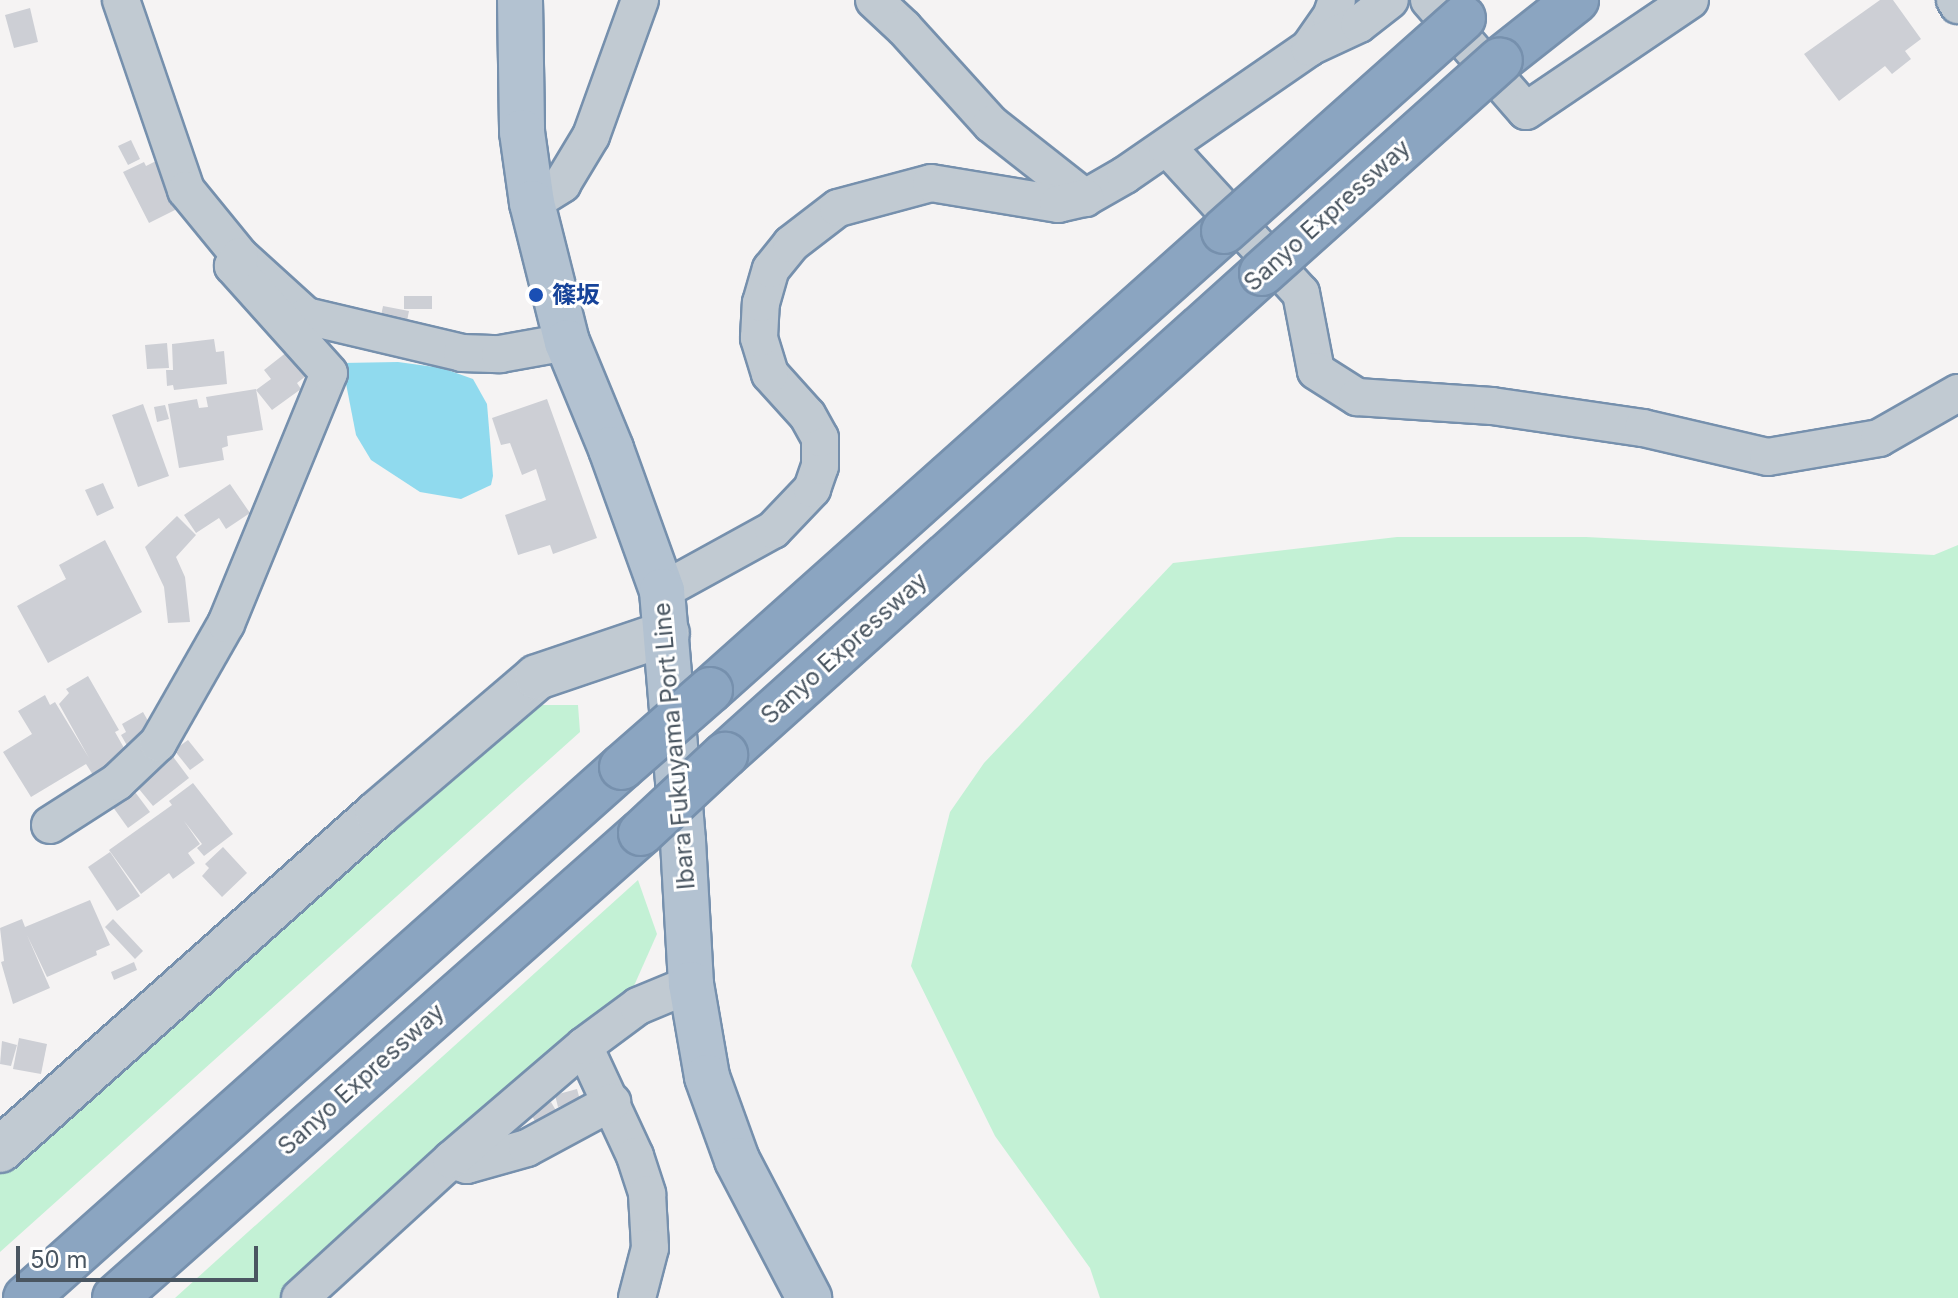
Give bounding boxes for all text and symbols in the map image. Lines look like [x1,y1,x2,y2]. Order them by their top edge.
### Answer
street label: Sanyo Expressway [1238,133,1416,297]
place label: 篠坂 [552,281,600,309]
marker: 篠坂 [527,286,545,304]
street label: Sanyo Expressway [755,566,933,730]
street label: Ibara Fukuyama Port Line [647,601,701,891]
street label: Sanyo Expressway [272,997,450,1161]
scale bar [20,1230,262,1280]
text: 50 m [30,1245,88,1274]

